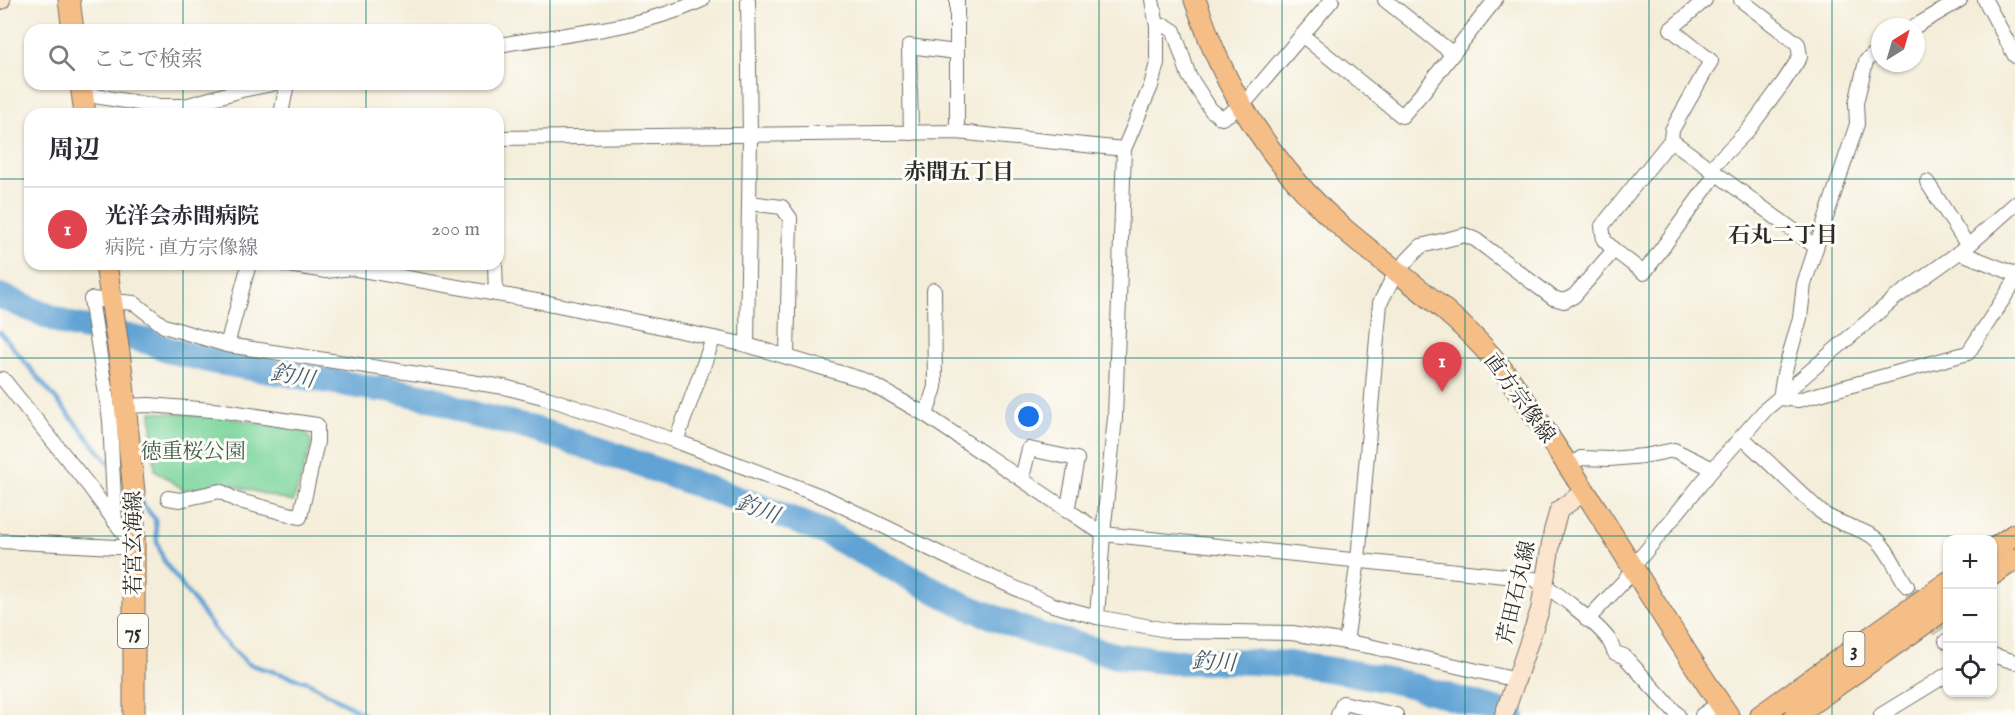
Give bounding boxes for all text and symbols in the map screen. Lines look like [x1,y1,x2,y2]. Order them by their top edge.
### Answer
north arrow [1871,18,1925,72]
search box [24,24,504,90]
icon: search [45,41,78,74]
text: ここで検索 [93,46,203,74]
text: 周辺 [48,134,100,167]
district label: 赤間五丁目 [904,159,1014,187]
text: 光洋会赤間病院 [105,203,259,231]
text: 1 [64,217,71,242]
text: 200 m [431,217,480,242]
district label: 石丸二丁目 [1728,222,1838,250]
text: 病院 · 直方宗像線 [105,236,258,261]
pin: 1 [1422,342,1462,392]
street label: 直方宗像線 [1477,348,1561,449]
water label: 釣川 [269,359,319,395]
your location [1014,402,1043,431]
park label: 徳重桜公園 [141,439,246,466]
water label: 釣川 [732,489,785,531]
street label: 若宮玄海線 [121,491,148,596]
map controls [1943,535,1997,697]
button: + [1943,535,1997,589]
street label: 芹田石丸線 [1492,538,1542,647]
button: − [1943,589,1997,643]
road number: 75 [118,614,148,648]
road number: 3 [1844,632,1864,666]
button: locate [1943,643,1997,697]
water label: 釣川 [1191,648,1239,678]

